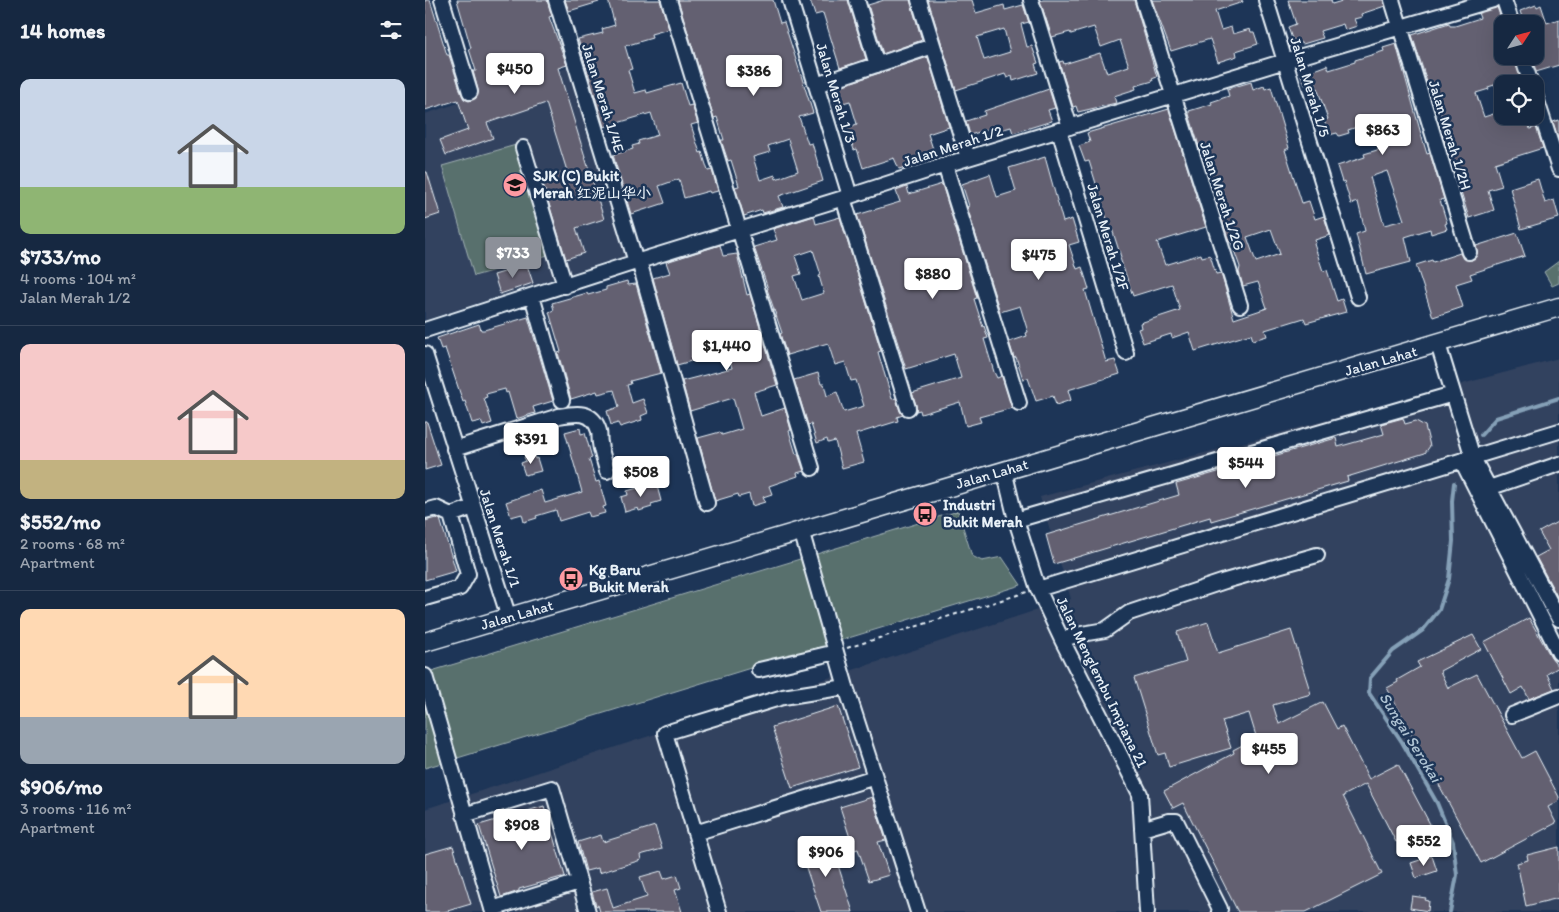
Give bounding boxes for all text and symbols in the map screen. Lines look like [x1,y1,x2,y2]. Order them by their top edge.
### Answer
north arrow [1494,15,1544,65]
map controls [1494,15,1544,125]
icon: filters [377,16,405,44]
text: 14 homes [20,18,105,43]
street label: Jalan Merah 1/5 [1286,35,1334,139]
street label: Jalan Merah 1/4E [578,41,628,155]
street label: Jalan Merah 1/3 [812,41,860,145]
pin: $450 [485,52,545,95]
pin: $386 [724,54,784,97]
text: $450 [497,59,533,78]
text: $386 [737,61,771,80]
button: locate [1494,75,1544,125]
street label: Jalan Merah 1/2H [1425,78,1475,192]
icon: home [168,111,258,201]
pin: $863 [1353,114,1413,156]
text: $863 [1366,120,1400,139]
street label: Jalan Merah 1/2 [901,121,1005,171]
street label: Jalan Merah 1/2G [1196,139,1248,253]
place label: SJK (C) Bukit Merah 红泥山华小 [533,167,651,202]
school or university icon: SJK (C) Bukit Merah 红泥山华小 [502,172,528,198]
street label: Jalan Merah 1/2F [1083,181,1133,293]
pin: $733 [483,236,543,279]
pin: $475 [1009,238,1069,281]
text: $733 [496,243,530,262]
text: $733/mo [20,244,101,269]
text: $475 [1022,245,1056,264]
pin: $880 [903,258,963,300]
text: $880 [915,264,951,283]
text: 4 rooms · 104 m² [20,269,136,288]
text: Jalan Merah 1/2 [20,288,130,307]
pin: $1,440 [686,330,768,372]
text: $1,440 [703,336,751,355]
street label: Jalan Lahat [1343,342,1420,380]
icon: home [168,377,258,467]
pin: $391 [501,422,561,465]
text: $391 [515,429,547,448]
pin: $544 [1216,446,1276,489]
text: $544 [1228,453,1264,472]
street label: Jalan Lahat [954,455,1031,493]
pin: $508 [611,456,671,498]
text: $508 [623,462,659,481]
street label: Jalan Merah 1/1 [476,486,524,590]
place label: Industri Bukit Merah [943,496,1024,531]
bus stop icon: Industri Bukit Merah [912,501,938,527]
text: $552/mo [20,509,101,534]
text: 2 rooms · 68 m² [20,534,125,553]
text: Apartment [20,553,95,572]
place label: Kg Baru Bukit Merah [589,561,670,596]
bus stop icon: Kg Baru Bukit Merah [558,566,584,592]
street label: Jalan Menglembu Impiana 21 [1053,594,1151,770]
street label: Jalan Lahat [479,596,556,634]
icon: home [168,642,258,732]
water label: Sungai Serokai [1375,689,1447,787]
pin: $455 [1239,732,1299,775]
text: $455 [1252,739,1286,758]
text: $906/mo [20,774,103,799]
text: 3 rooms · 116 m² [20,799,131,818]
pin: $908 [492,808,552,851]
text: $908 [504,815,540,834]
text: Apartment [20,818,95,837]
pin: $552 [1394,824,1454,867]
text: $552 [1407,831,1441,850]
pin: $906 [796,836,856,878]
text: $906 [809,842,843,861]

